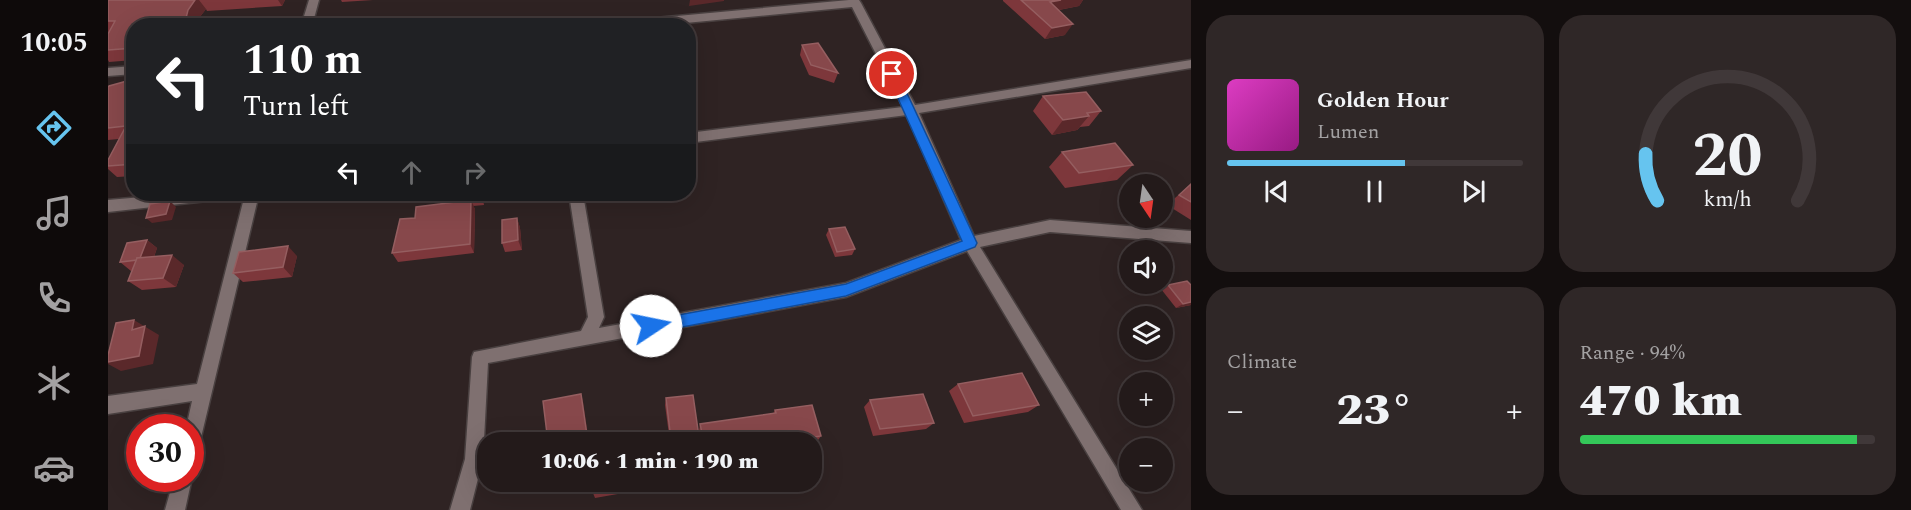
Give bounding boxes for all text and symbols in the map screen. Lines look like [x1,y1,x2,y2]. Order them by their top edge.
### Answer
text: 10:05 [20,22,88,64]
text: 110 m [243,29,362,92]
icon: left [144,42,222,120]
pin [866,48,917,99]
icon: arrive [875,57,908,90]
text: Golden Hour [1317,84,1449,117]
text: Turn left [243,86,349,128]
icon: directions [33,107,75,149]
text: 20 [1692,109,1762,204]
text: Lumen [1317,117,1379,147]
icon: left [332,156,365,189]
icon: ahead [395,156,428,189]
icon: right [458,156,491,189]
north arrow [1119,174,1173,228]
map controls [1119,174,1173,492]
icon: previous [1260,175,1293,208]
icon: pause [1358,175,1391,208]
icon: next [1457,175,1490,208]
text: km/h [1703,183,1751,216]
icon: music [33,192,75,234]
button: sound [1119,240,1173,294]
icon: phone [33,277,75,319]
position arrow [619,294,683,358]
button: layers [1119,306,1173,360]
text: Range · 94% [1580,338,1685,368]
text: Climate [1227,347,1297,377]
icon: climate [33,362,75,404]
text: 470 km [1580,367,1742,436]
button: + [1119,372,1173,426]
text: 23° [1336,376,1413,445]
text: − [1227,386,1244,436]
text: + [1506,386,1522,436]
speed limit sign: 30 [126,414,204,492]
button: − [1119,438,1173,492]
text: 10:06 · 1 min · 190 m [540,445,759,478]
icon: car [33,447,75,489]

